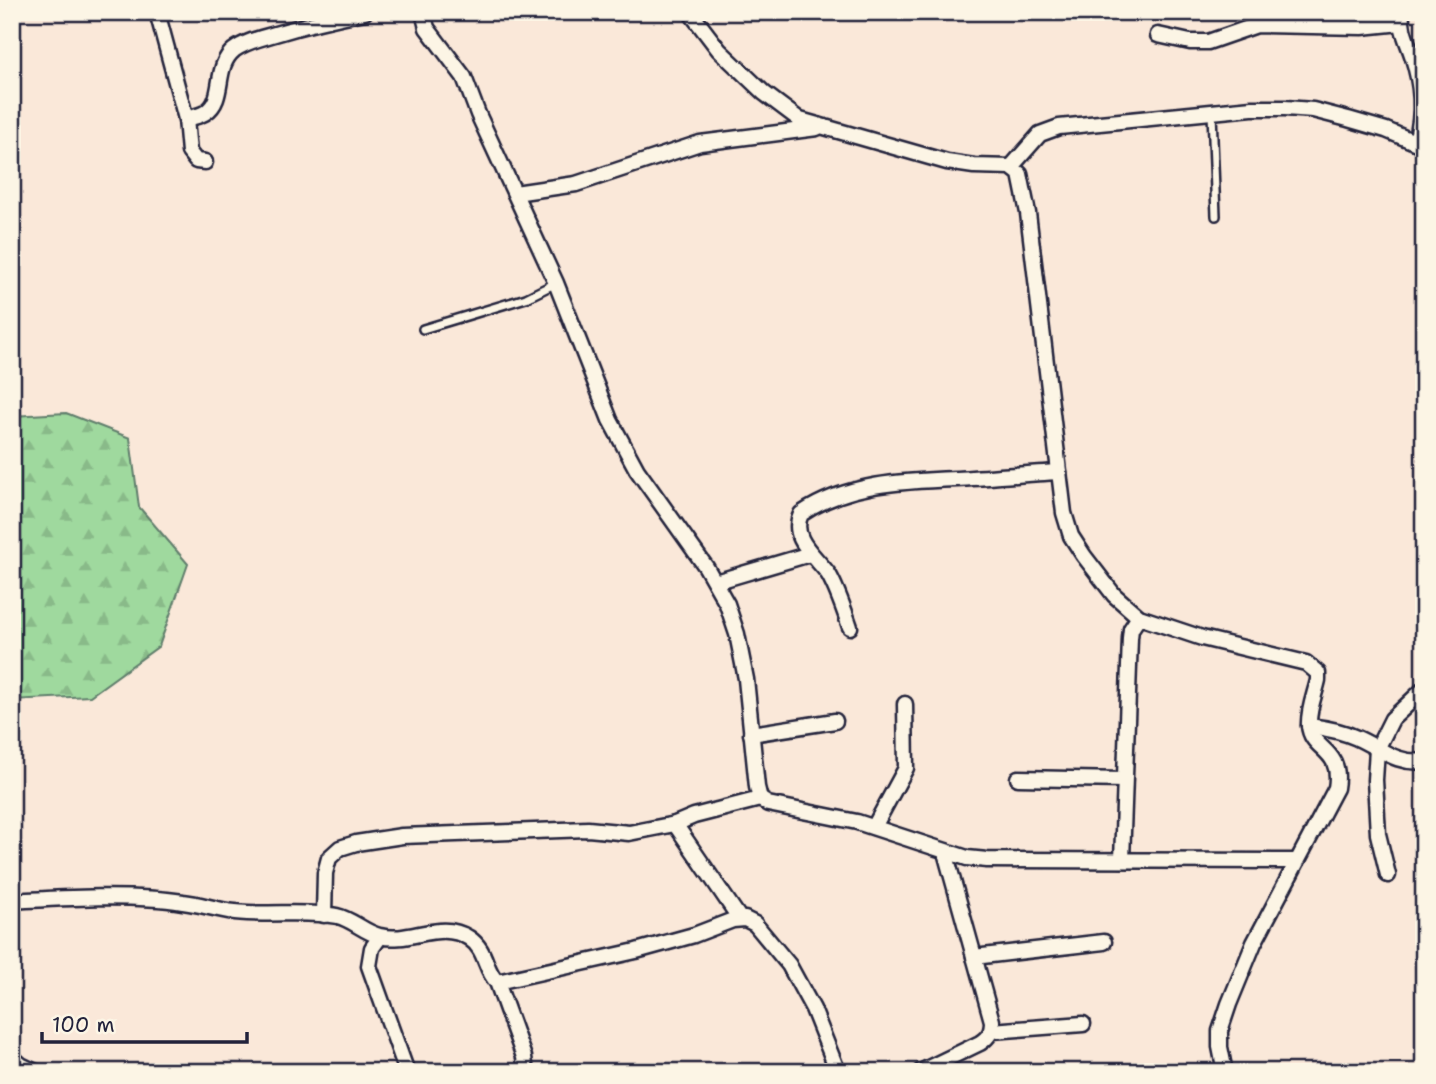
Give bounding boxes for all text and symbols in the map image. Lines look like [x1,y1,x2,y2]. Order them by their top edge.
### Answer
scale bar [42,1000,247,1044]
text: 100 m [52,1011,115,1039]

